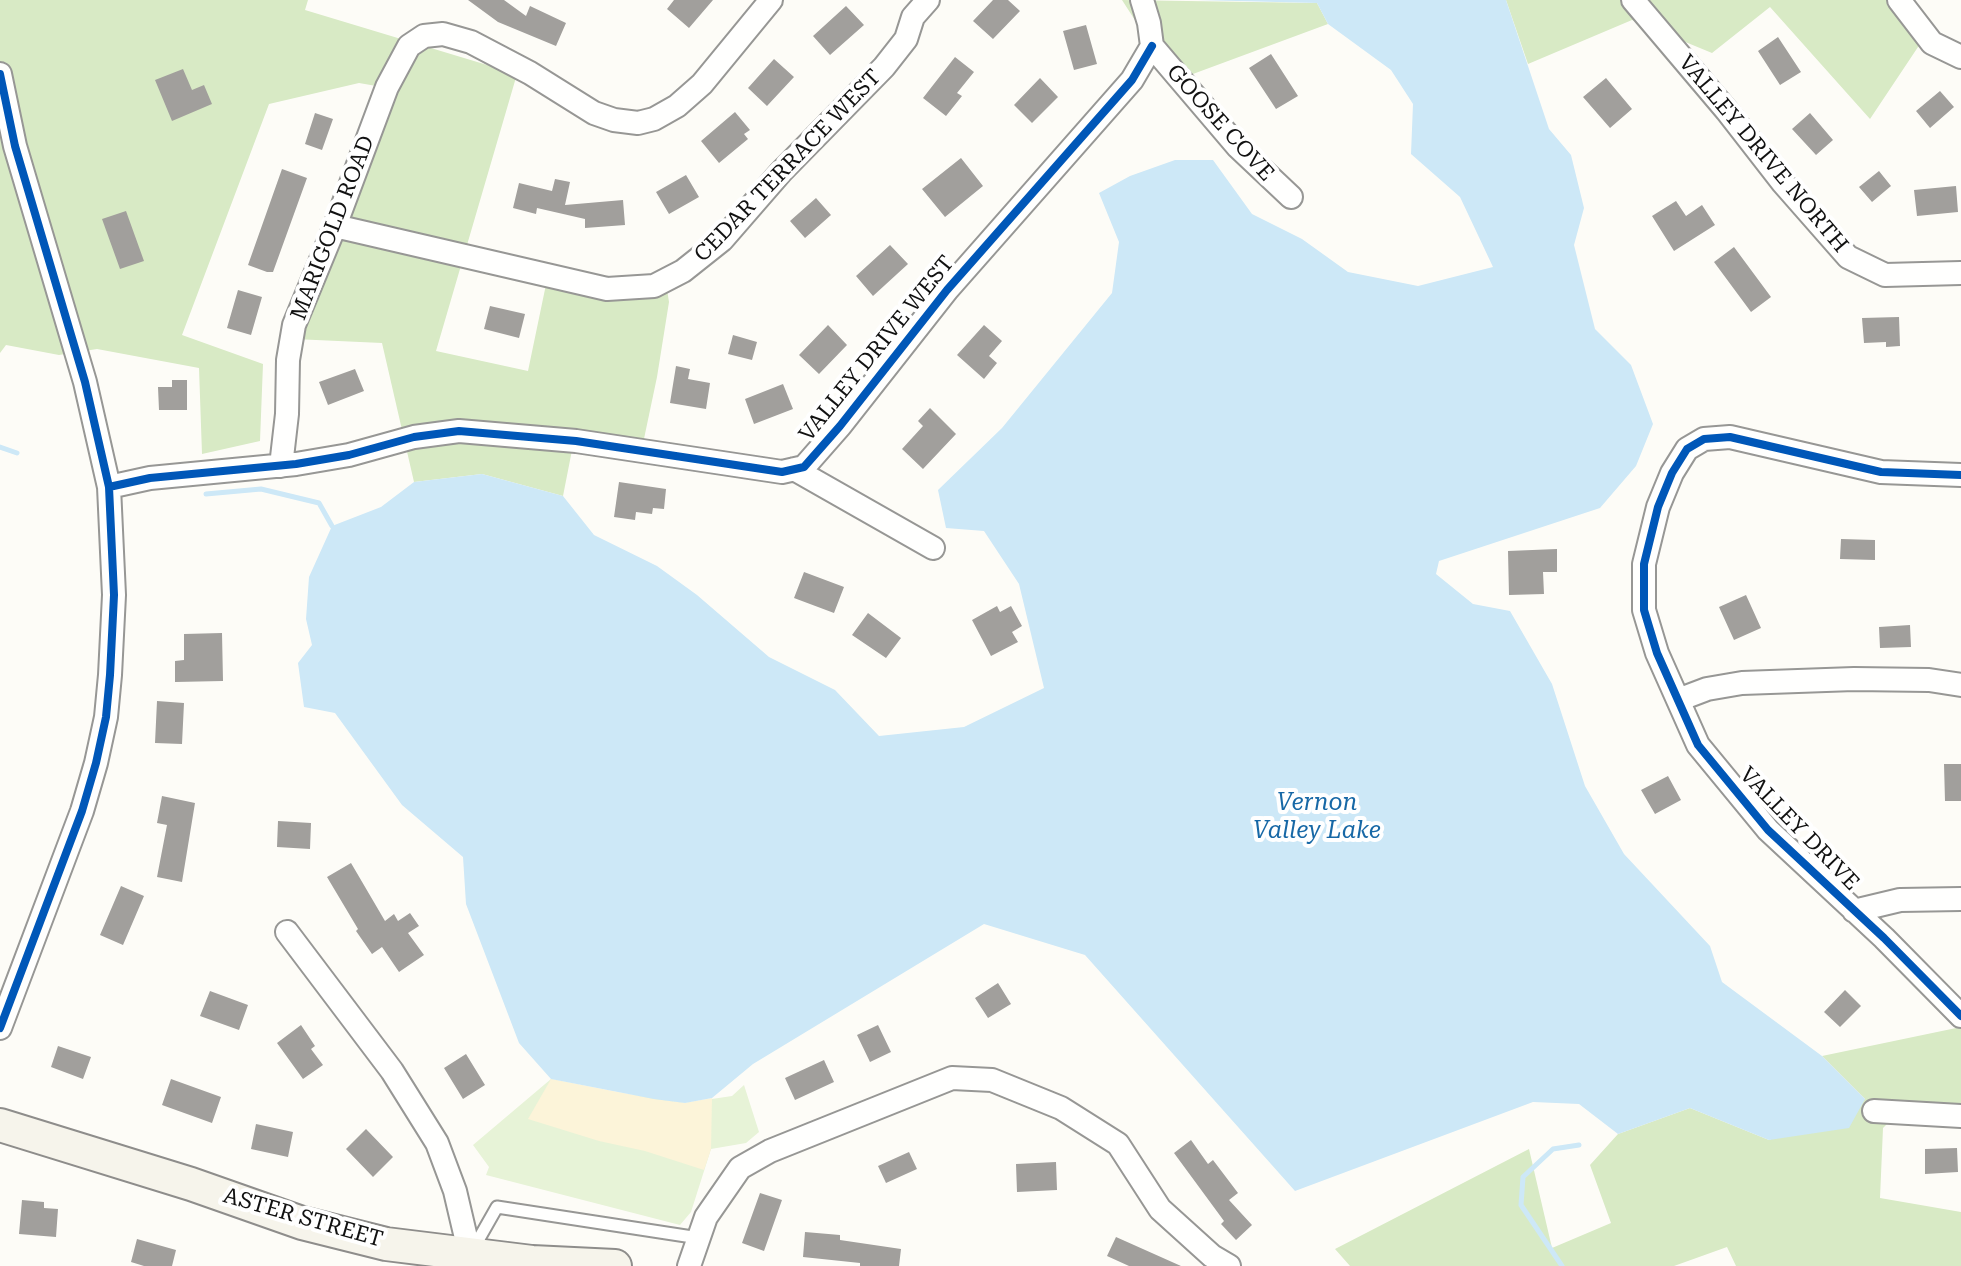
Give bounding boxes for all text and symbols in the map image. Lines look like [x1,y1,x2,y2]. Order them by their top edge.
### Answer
street label: VALLEY DRIVE NORTH [1673,50,1853,258]
street label: GOOSE COVE [1161,59,1279,187]
street label: CEDAR TERRACE WEST [689,64,887,268]
street label: MARIGOLD ROAD [286,132,380,324]
street label: VALLEY DRIVE WEST [794,251,960,447]
street label: VALLEY DRIVE [1734,762,1864,896]
water label: Vernon Valley Lake [1253,789,1381,845]
street label: ASTER STREET [220,1183,386,1253]

